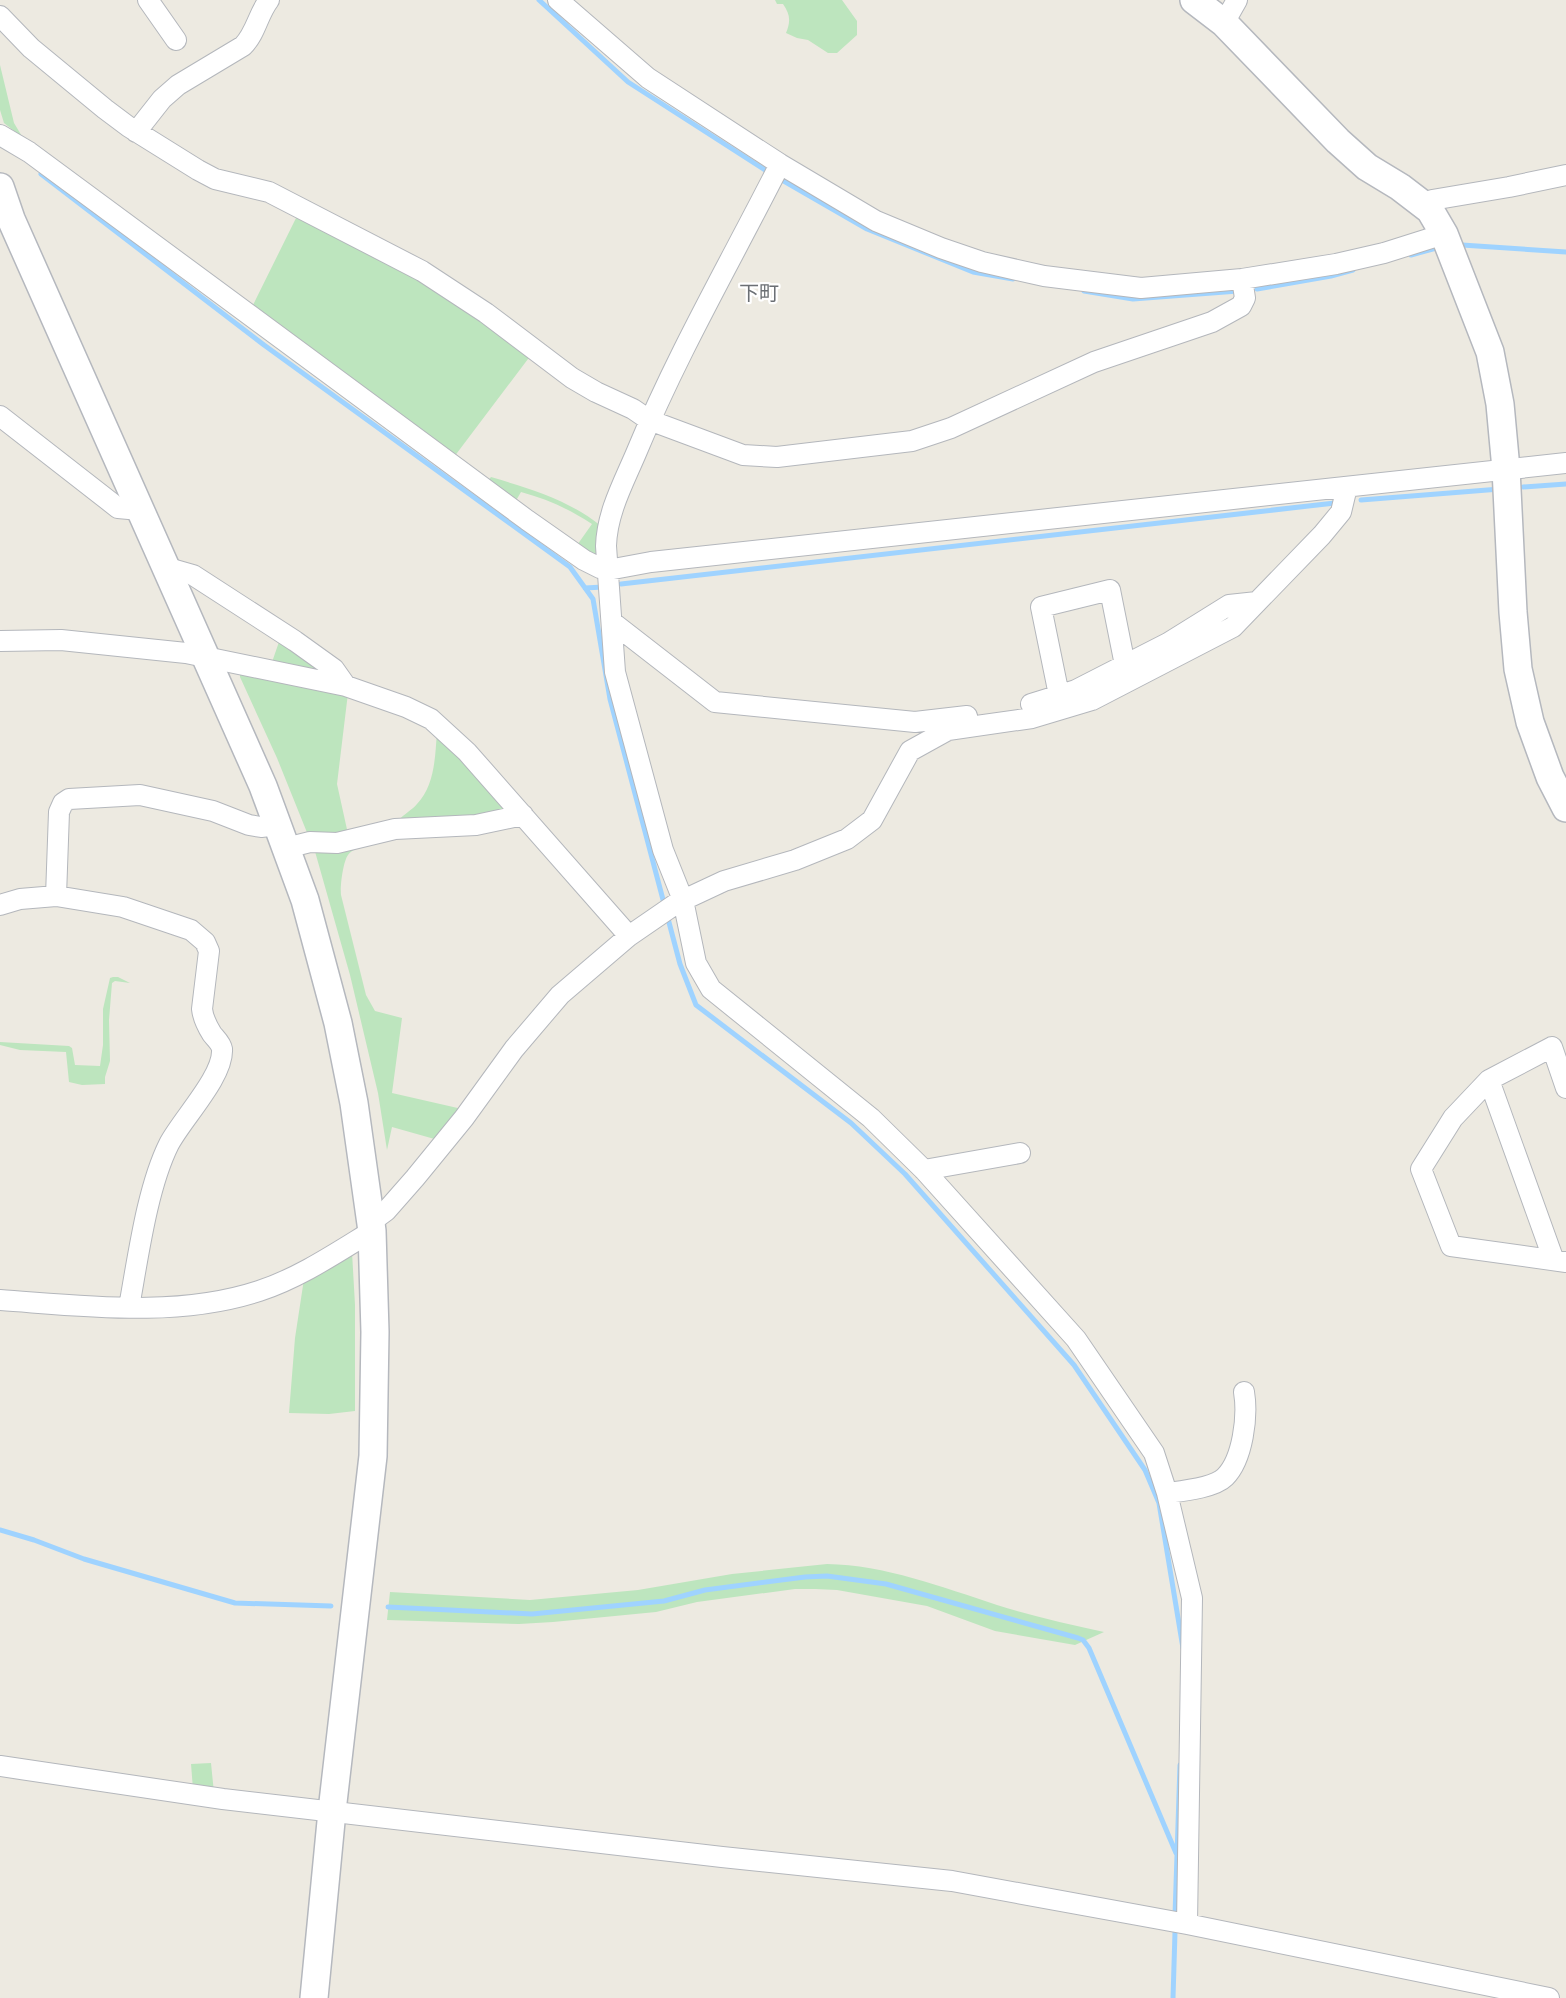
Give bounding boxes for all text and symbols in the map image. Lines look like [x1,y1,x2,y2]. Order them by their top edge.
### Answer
district label: 下町 [739,281,779,305]

